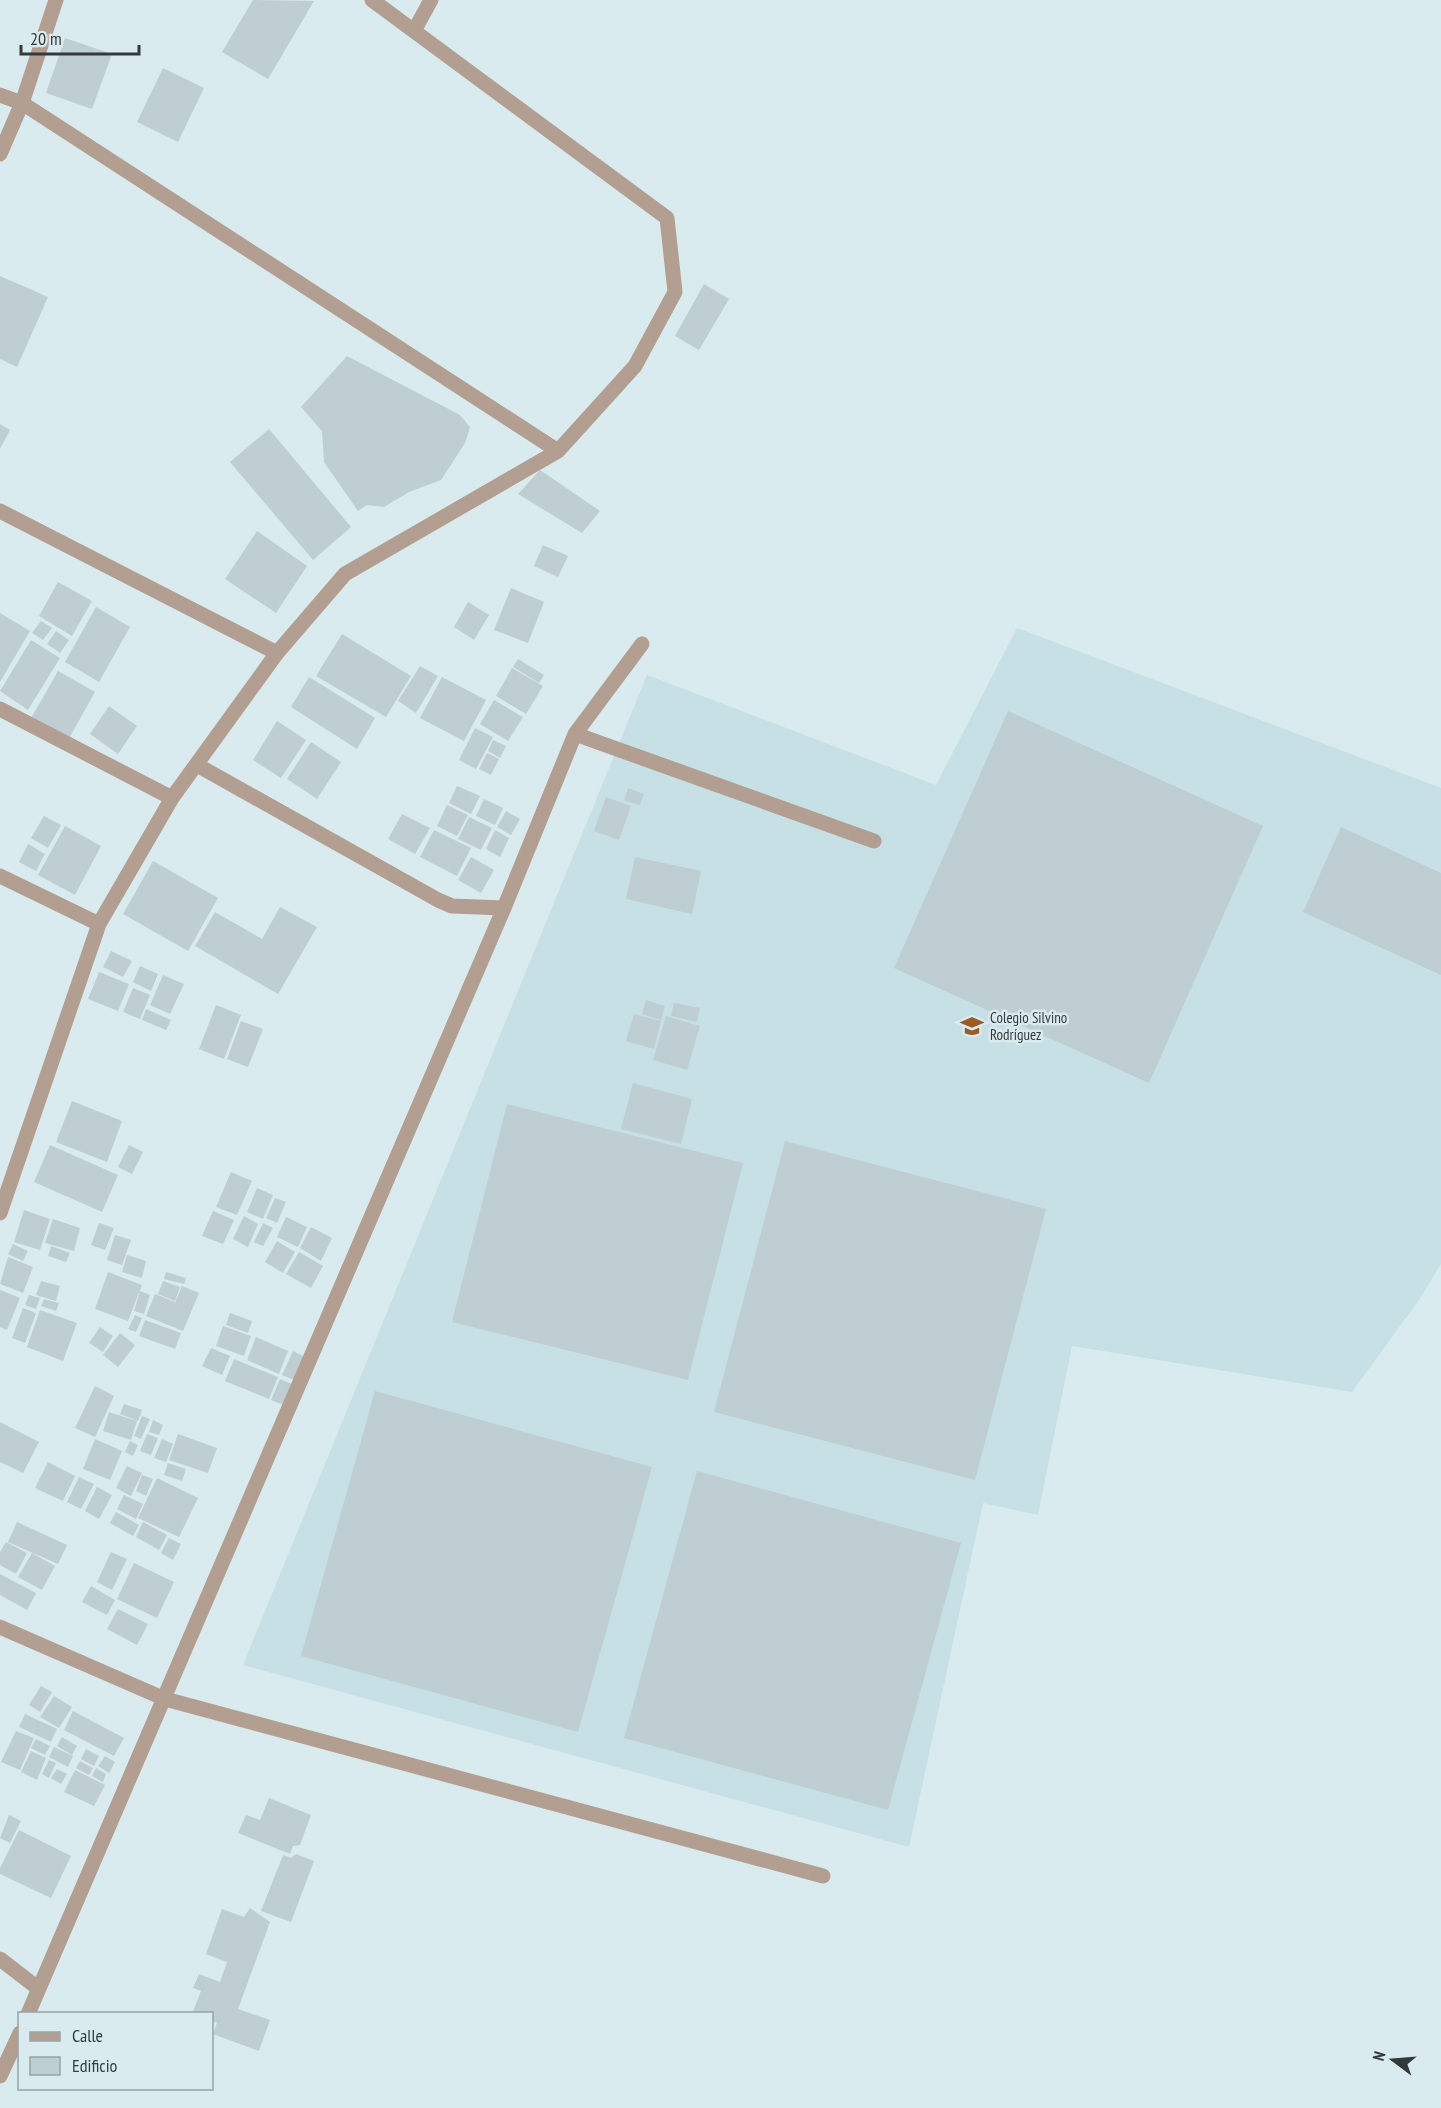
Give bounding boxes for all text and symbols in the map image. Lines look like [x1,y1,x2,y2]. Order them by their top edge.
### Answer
scale bar [21,18,140,56]
text: 20 m [30,27,62,50]
place label: Colegio Silvino Rodríguez [990,1008,1067,1044]
school or university icon: Colegio Silvino Rodríguez [959,1013,985,1039]
legend [18,2012,213,2090]
text: Calle [72,2024,103,2047]
north arrow [1363,2030,1423,2090]
text: N [1368,2049,1389,2063]
text: Edificio [72,2054,118,2077]

